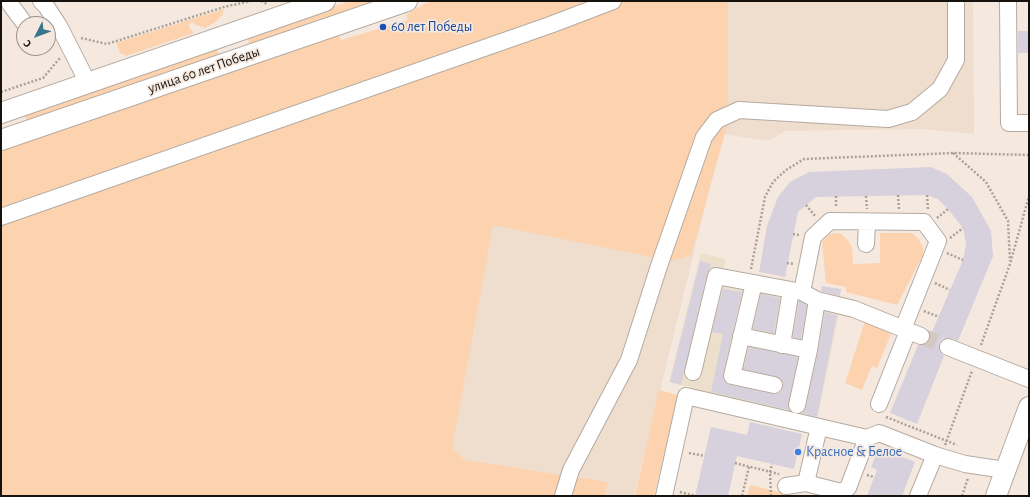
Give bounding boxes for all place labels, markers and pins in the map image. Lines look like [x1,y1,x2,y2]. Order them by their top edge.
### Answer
place label: 60 лет Победы [391,19,472,35]
marker: 60 лет Победы [378,22,388,32]
place label: Красное & Белое [806,444,902,460]
marker: Красное & Белое [793,447,803,457]

